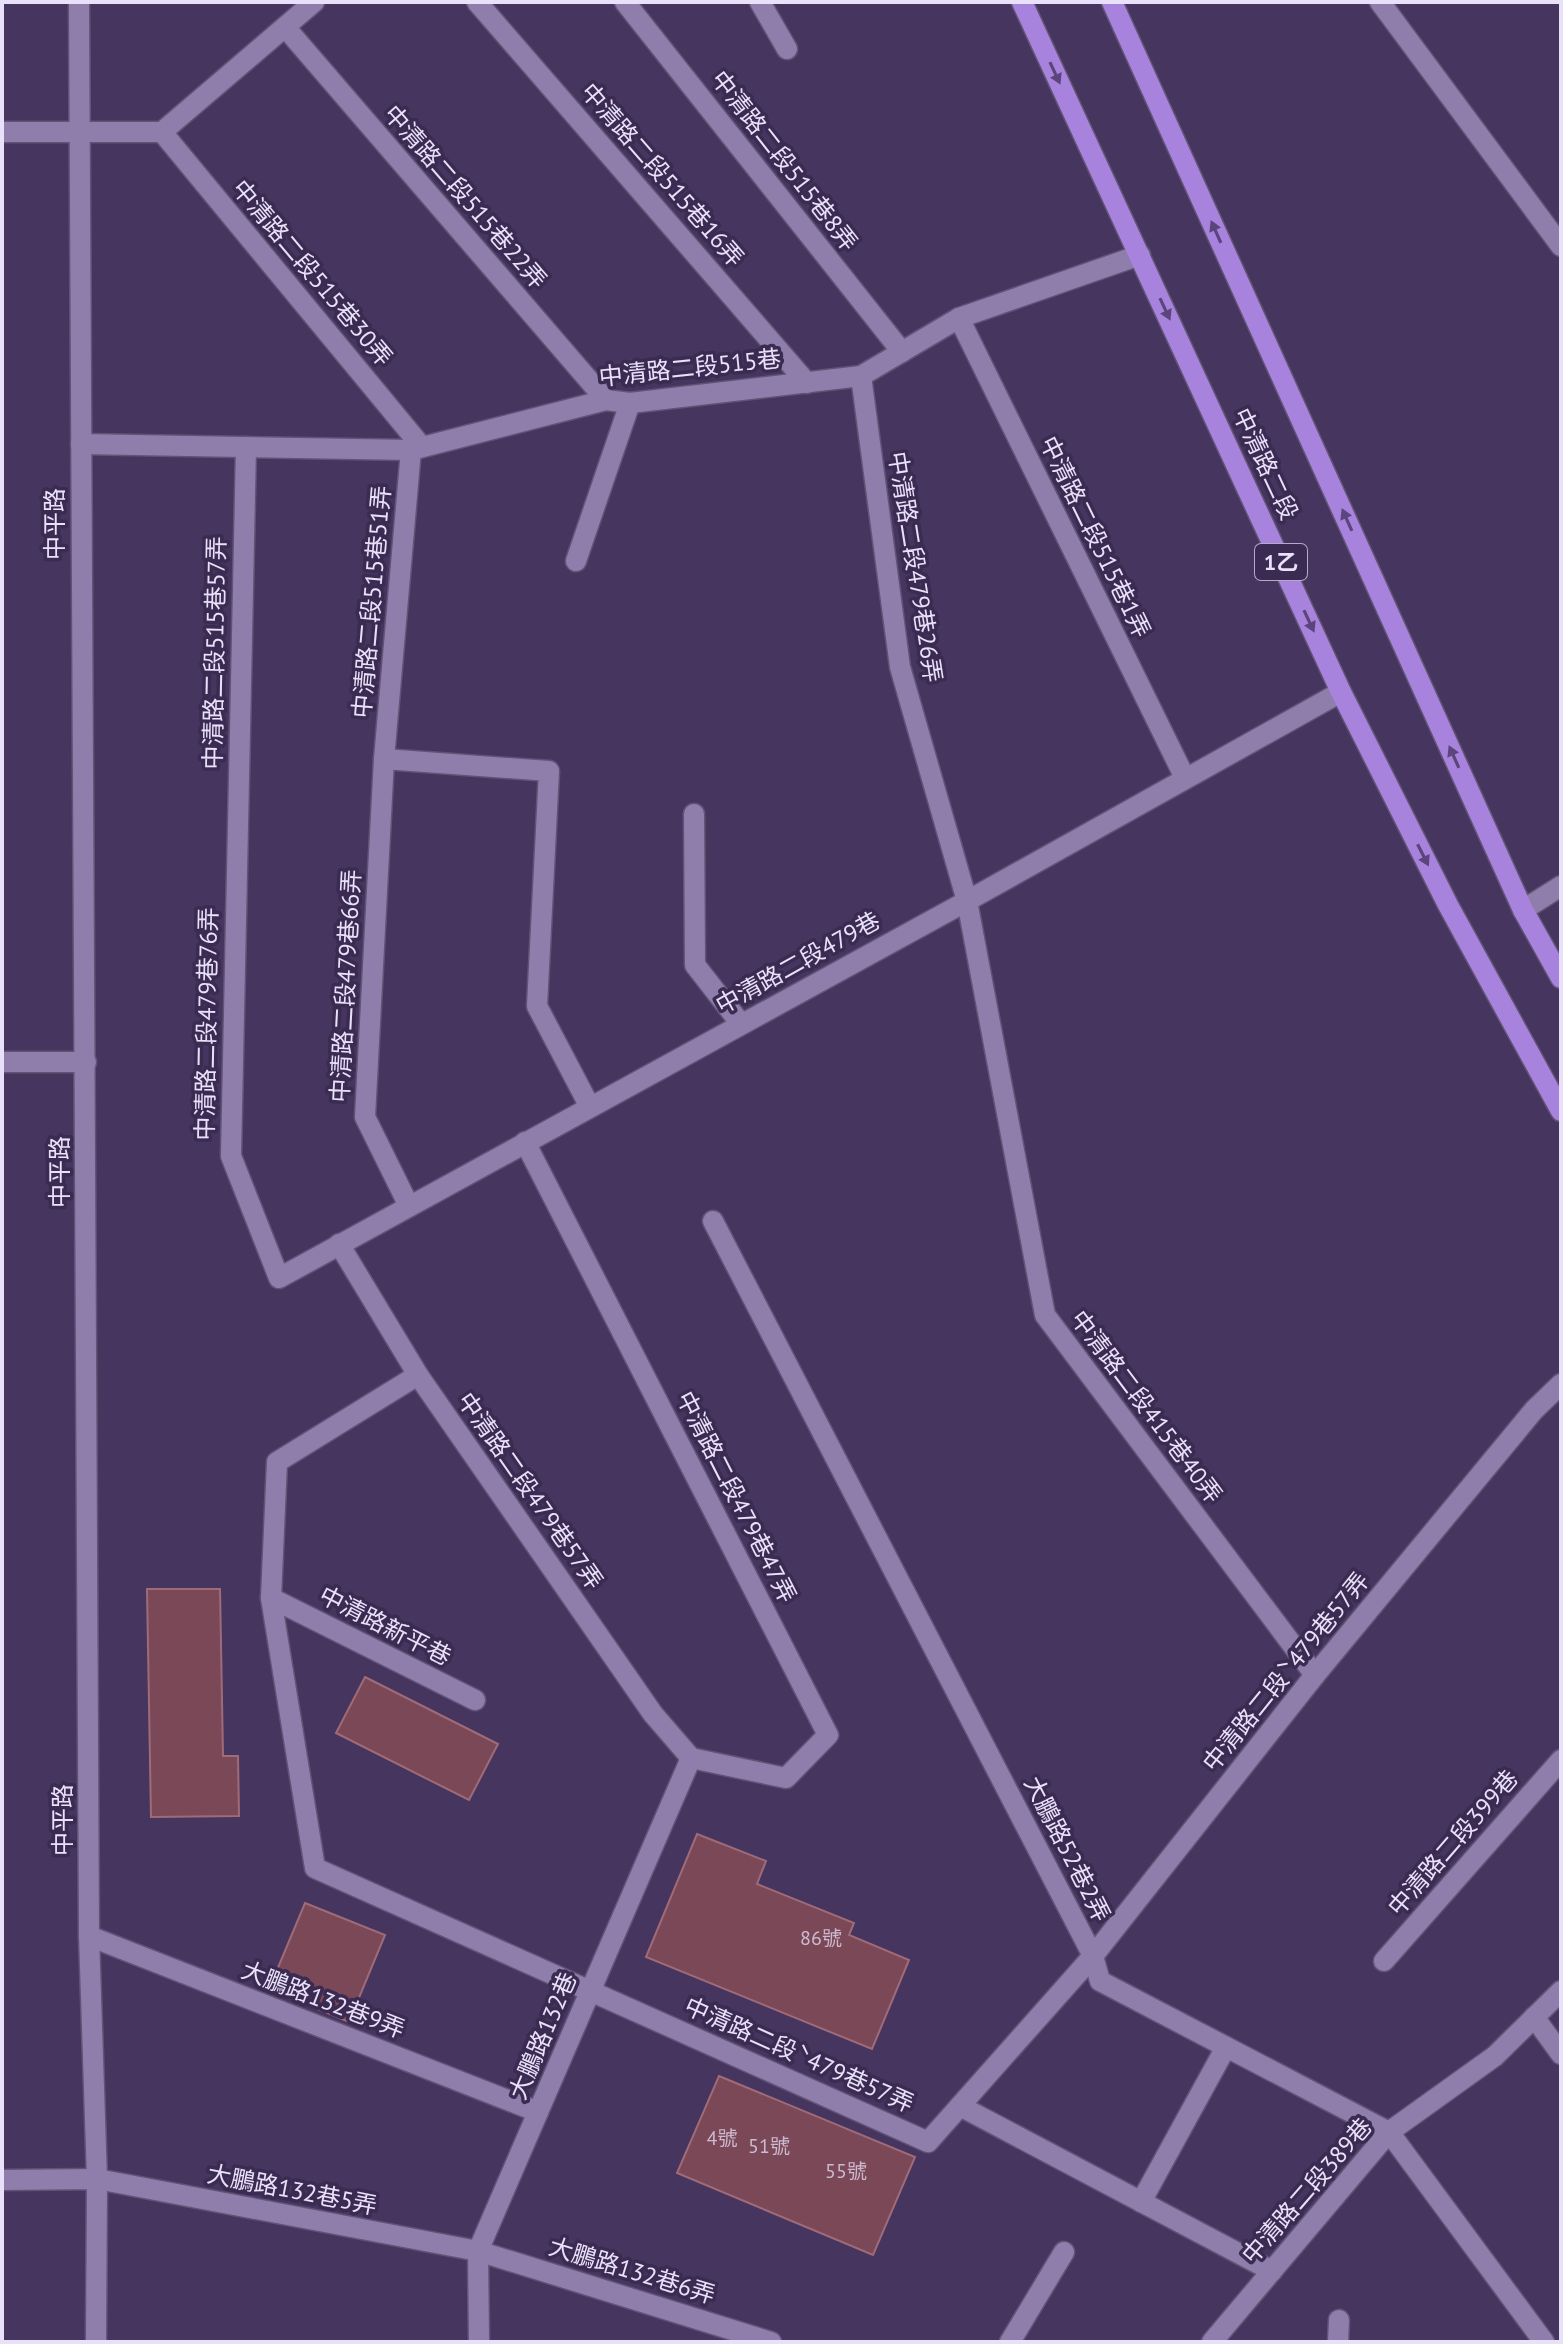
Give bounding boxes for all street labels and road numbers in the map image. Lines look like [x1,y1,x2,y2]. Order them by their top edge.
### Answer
street label: 中清路二段515巷8弄 [704,64,864,257]
street label: 中清路二段515巷16弄 [574,76,751,273]
street label: 中清路二段515巷22弄 [377,98,554,295]
street label: 中清路二段515巷30弄 [225,173,399,372]
street label: 中清路二段515巷 [597,343,783,392]
street label: 中清路二段 [1226,403,1305,525]
street label: 中清路二段515巷1弄 [1033,431,1158,643]
street label: 中清路二段479巷26弄 [882,449,949,685]
street label: 中清路二段515巷51弄 [346,484,397,720]
street label: 中平路 [39,488,70,560]
street label: 中清路二段515巷57弄 [197,536,232,770]
road number: 1乙 [1255,544,1307,580]
street label: 中清路二段479巷66弄 [324,869,367,1103]
street label: 中清路二段479巷 [710,905,885,1021]
street label: 中清路二段479巷76弄 [189,907,224,1141]
street label: 中平路 [44,1136,75,1208]
street label: 中清路二段415巷40弄 [1064,1304,1229,1509]
street label: 中清路二段479巷57弄 [451,1386,610,1595]
street label: 中清路二段479巷47弄 [670,1386,803,1608]
street label: 中清路二段ˋ479巷57弄 [1196,1566,1376,1778]
street label: 中清路新平巷 [314,1579,456,1672]
street label: 中清路二段399巷 [1381,1763,1524,1922]
street label: 大鵬路52巷2弄 [1017,1771,1117,1927]
street label: 中平路 [47,1784,78,1856]
street label: 大鵬路132巷9弄 [237,1954,409,2045]
street label: 大鵬路132巷 [502,1967,583,2104]
street label: 中清路二段ˋ479巷57弄 [680,1990,919,2119]
street label: 中清路二段389巷 [1235,2111,1378,2270]
street label: 大鵬路132巷5弄 [205,2158,380,2221]
street label: 大鵬路132巷6弄 [545,2231,719,2311]

